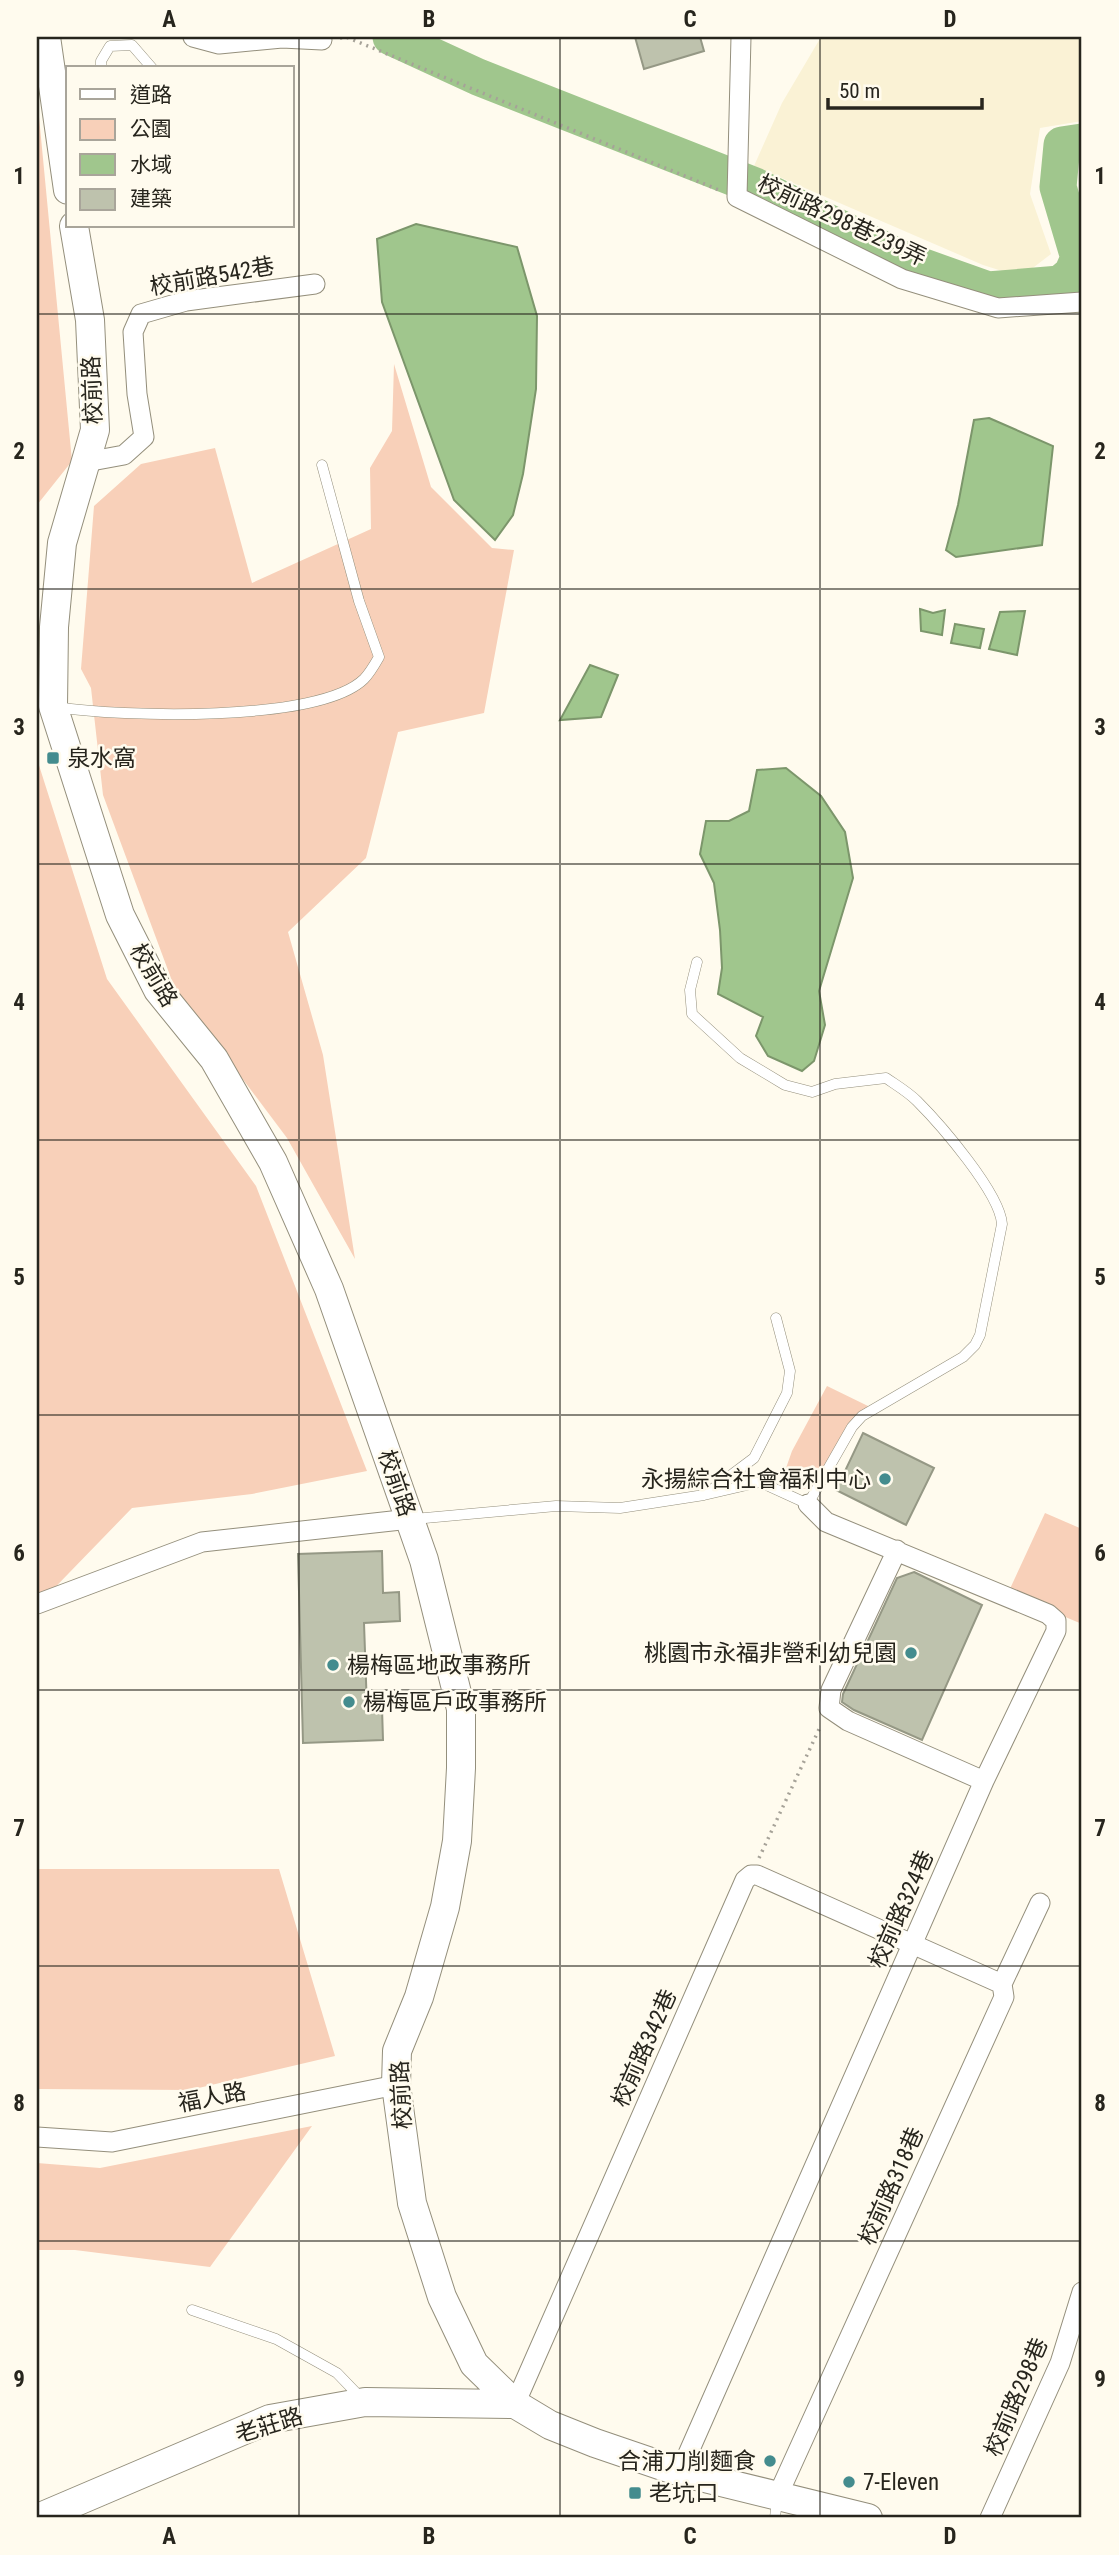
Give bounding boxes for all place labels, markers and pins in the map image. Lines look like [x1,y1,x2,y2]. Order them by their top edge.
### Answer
place label: 泉水窩 [67,745,136,772]
marker: 泉水窩 [45,750,61,766]
place label: 永揚綜合社會福利中心 [641,1466,871,1493]
marker: 永揚綜合社會福利中心 [877,1471,893,1487]
place label: 桃園市永福非營利幼兒園 [644,1640,897,1667]
marker: 桃園市永福非營利幼兒園 [903,1645,919,1661]
place label: 楊梅區地政事務所 [347,1652,531,1679]
marker: 楊梅區地政事務所 [325,1657,341,1673]
place label: 楊梅區戶政事務所 [363,1689,547,1716]
marker: 楊梅區戶政事務所 [341,1694,357,1710]
place label: 合浦刀削麵食 [618,2448,756,2475]
marker: 合浦刀削麵食 [762,2453,778,2469]
place label: 7-Eleven [863,2469,939,2496]
marker: 7-Eleven [841,2474,857,2490]
place label: 老坑口 [649,2480,718,2507]
marker: 老坑口 [627,2485,643,2501]

